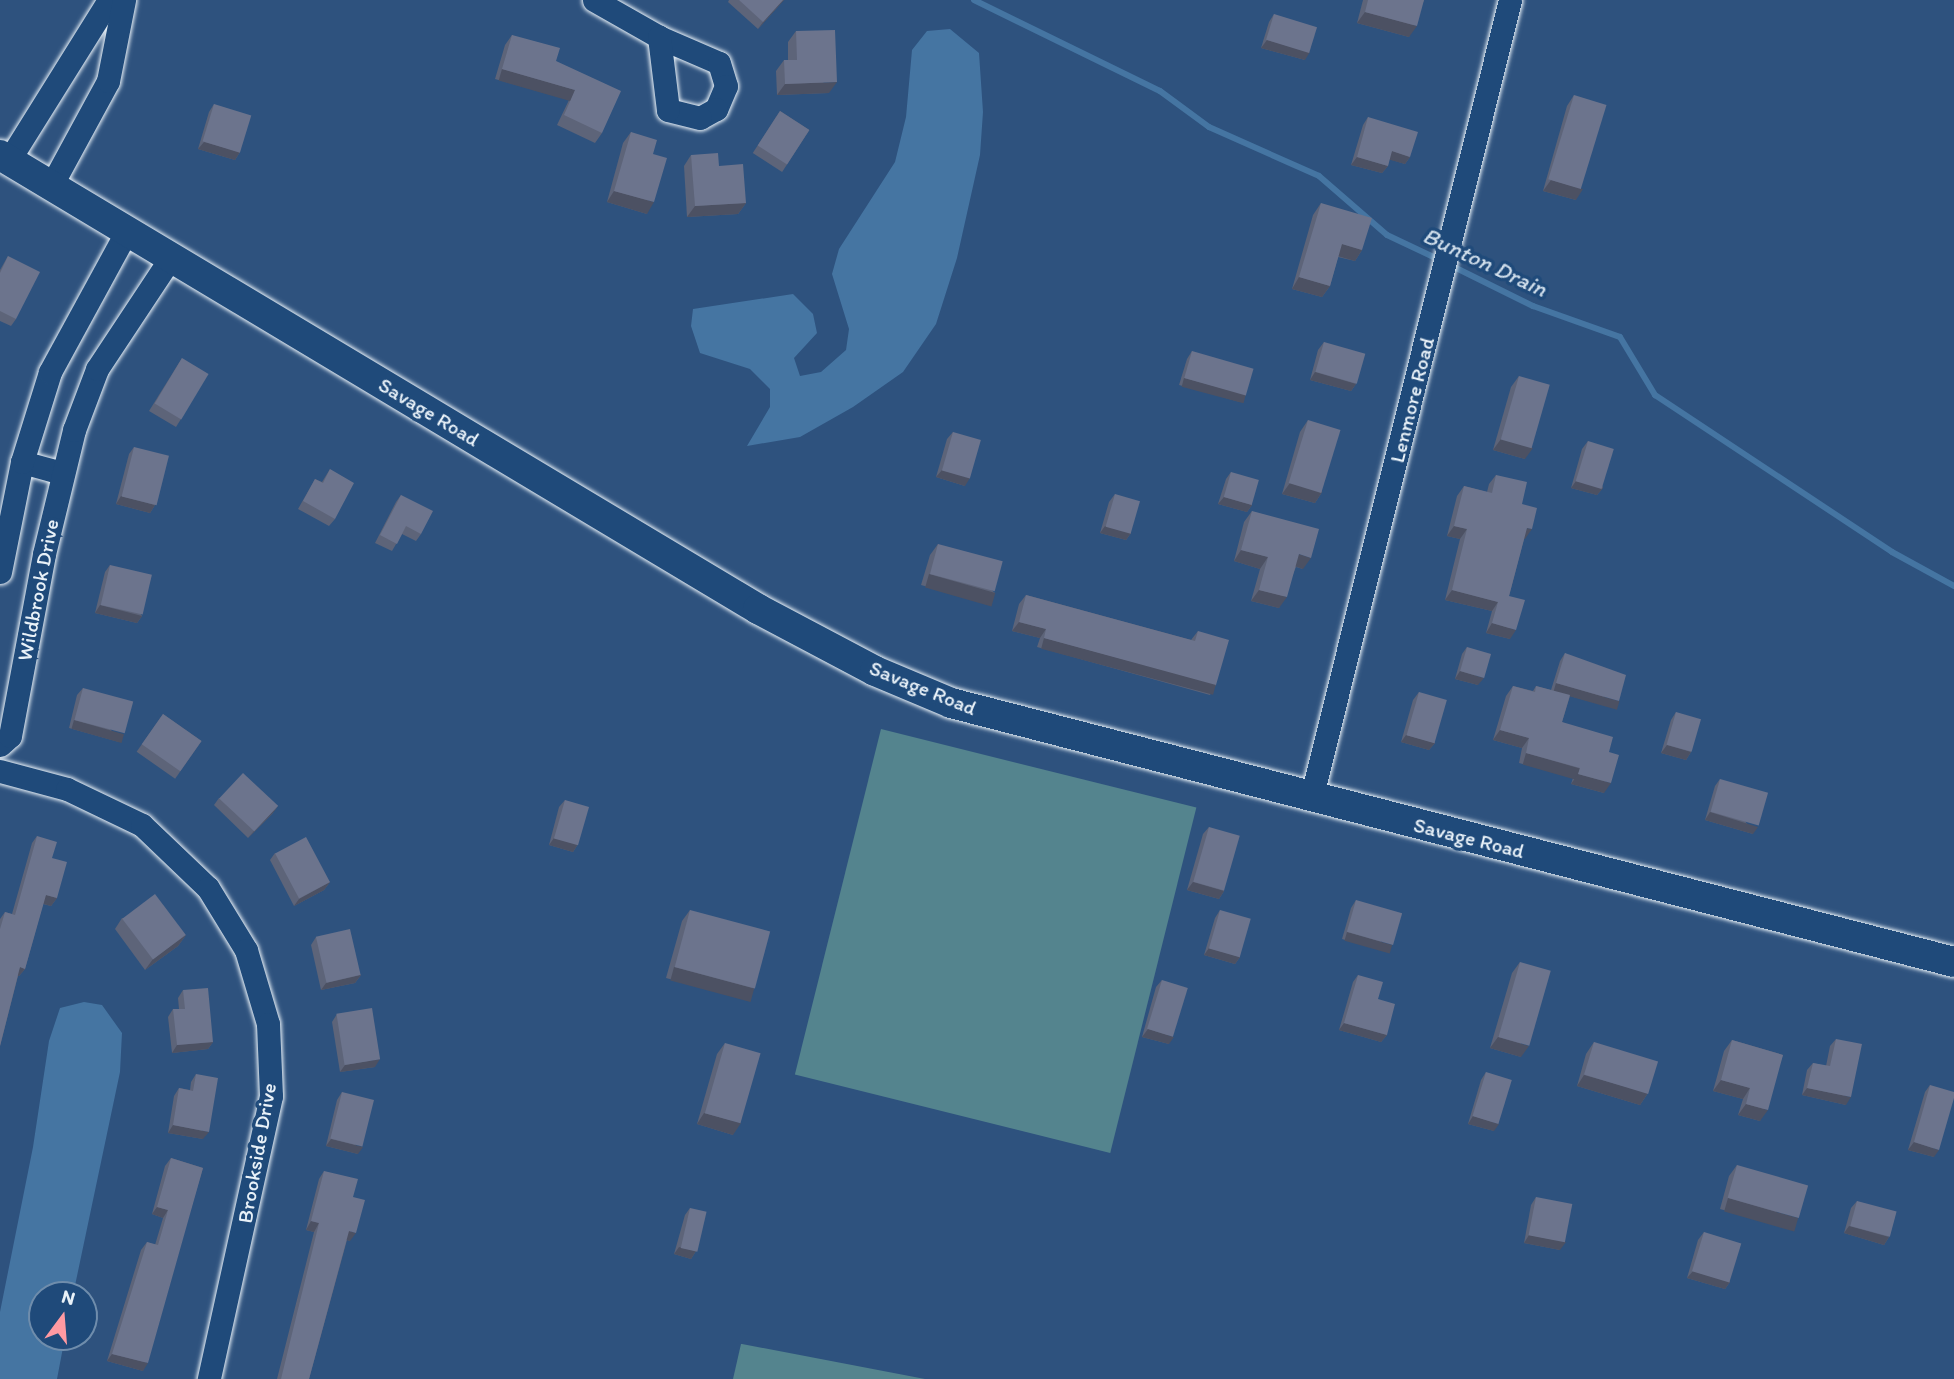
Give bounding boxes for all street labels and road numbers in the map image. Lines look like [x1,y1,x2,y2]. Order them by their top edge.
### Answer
street label: Lenmore Road [1384,335,1440,465]
street label: Savage Road [374,372,484,452]
street label: Wildbrook Drive [12,517,64,663]
street label: Savage Road [866,655,980,721]
street label: Savage Road [1411,812,1527,864]
street label: Brookside Drive [232,1081,282,1225]

